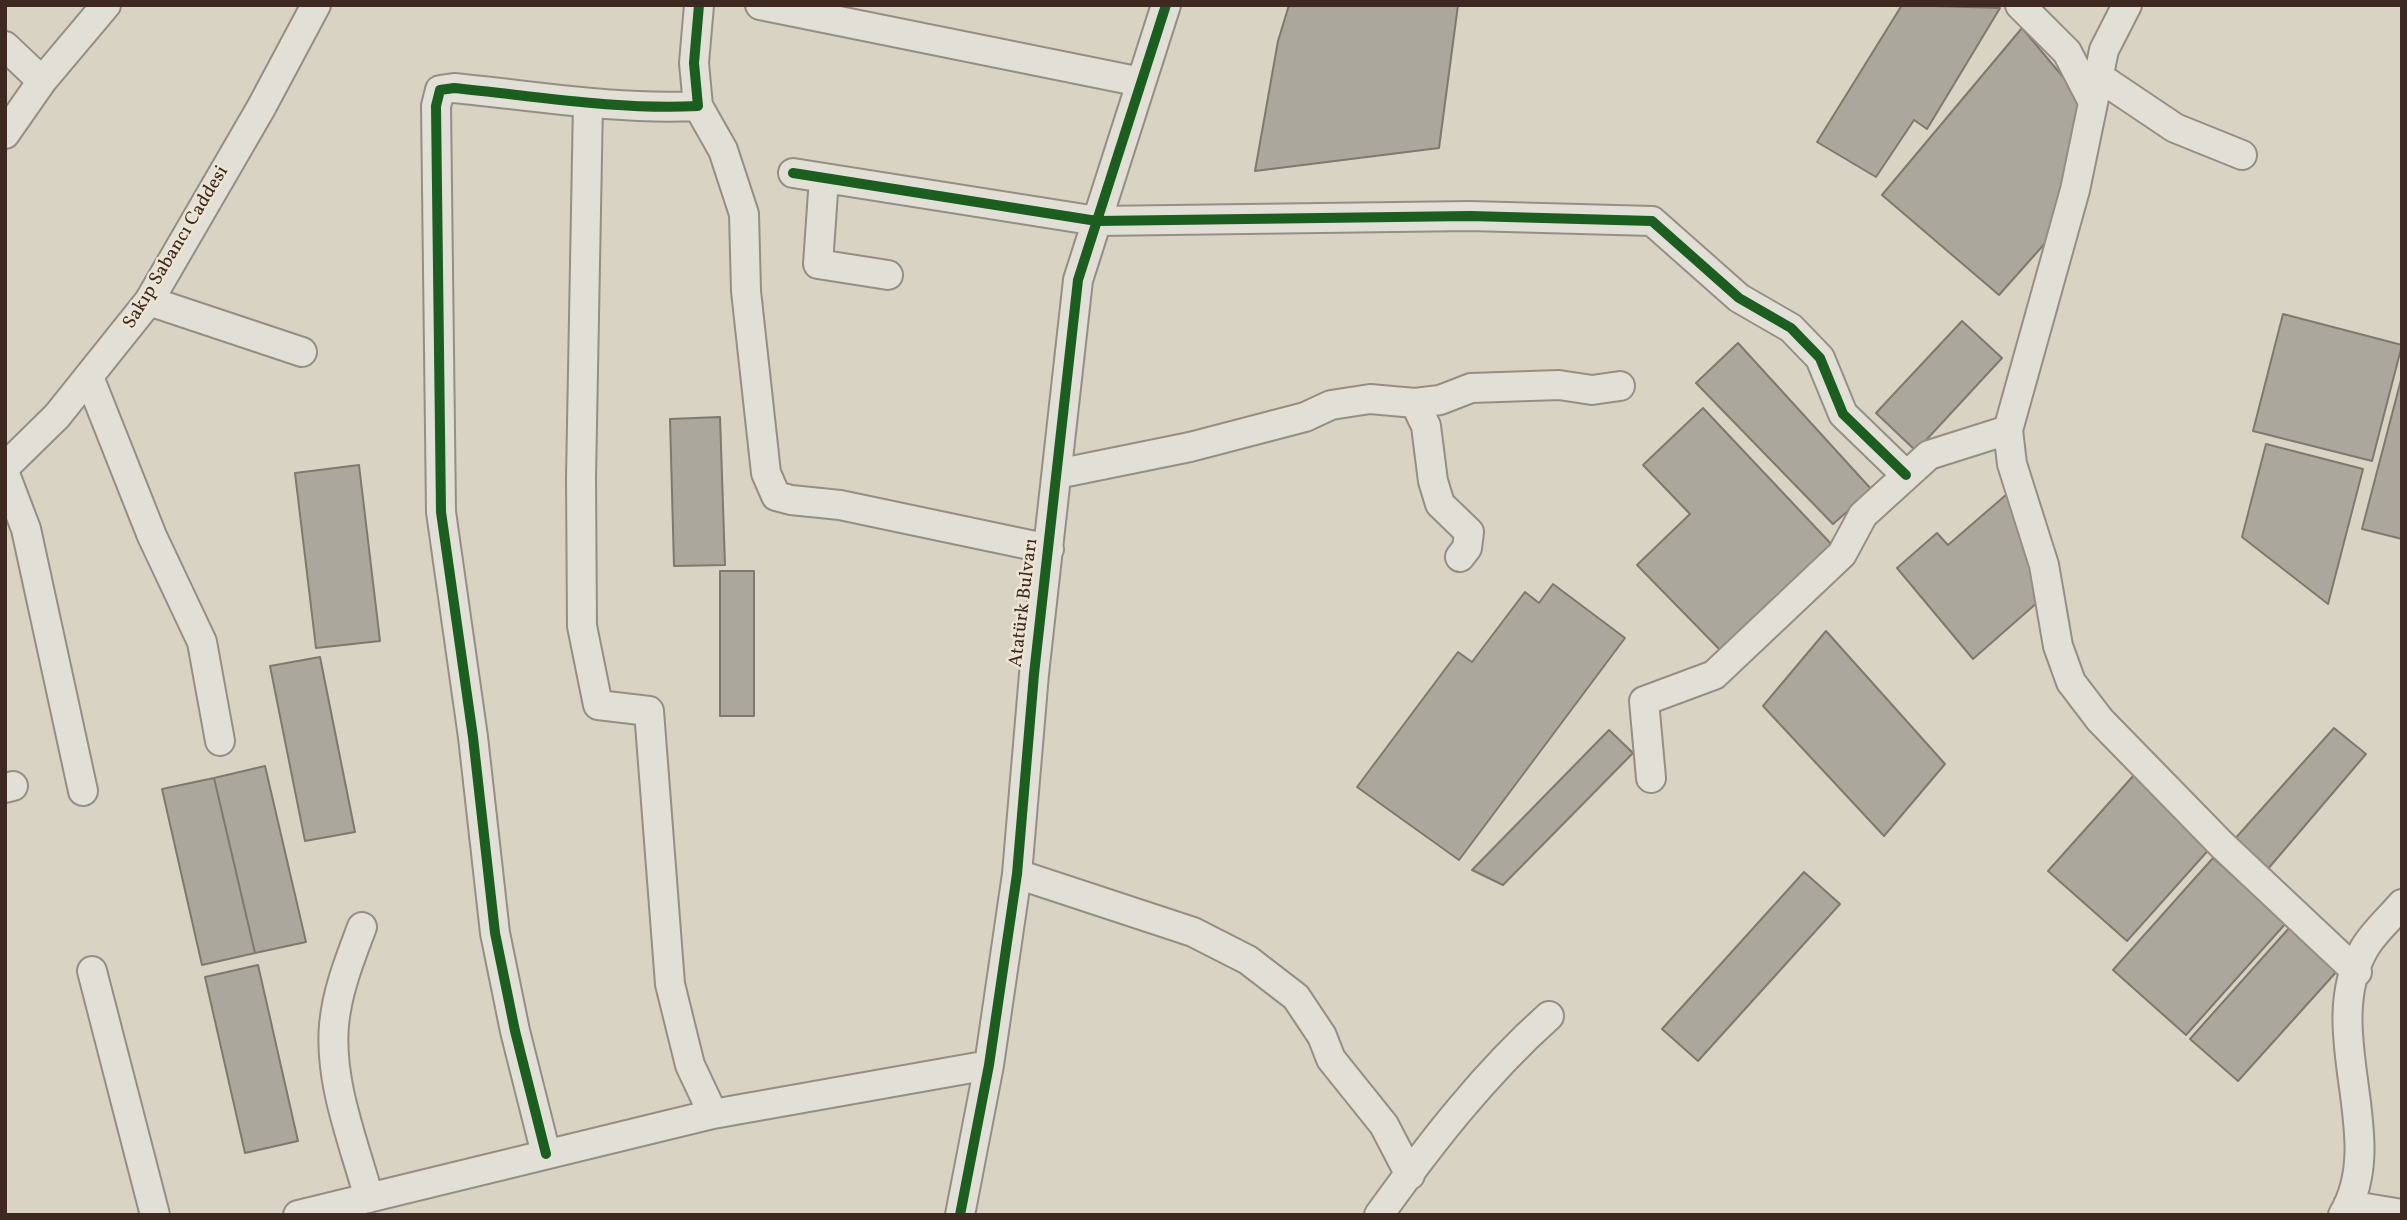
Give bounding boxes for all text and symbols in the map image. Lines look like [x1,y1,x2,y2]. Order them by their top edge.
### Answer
street label: Sakıp Sabancı Caddesi [119,162,235,334]
street label: Atatürk Bulvarı [1006,537,1044,669]

